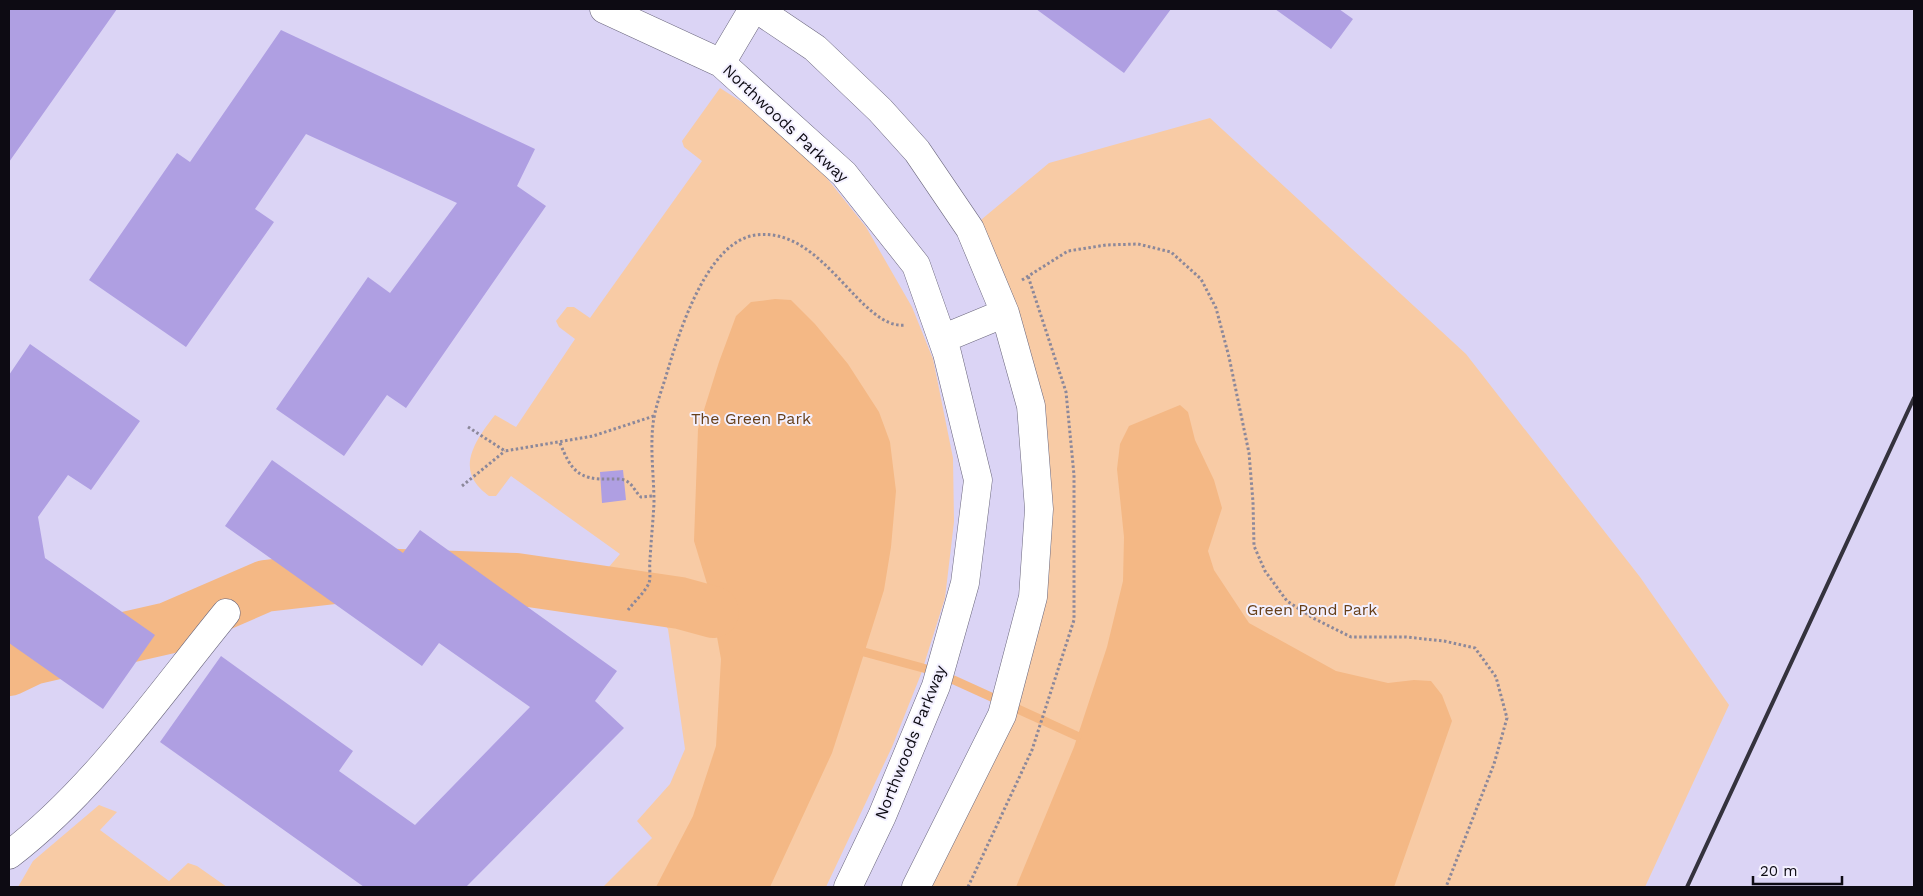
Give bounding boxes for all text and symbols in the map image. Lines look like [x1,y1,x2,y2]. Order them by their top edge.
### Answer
street label: Northwoods Parkway [719,60,853,187]
park label: The Green Park [691,409,811,428]
park label: Green Pond Park [1247,600,1377,619]
street label: Northwoods Parkway [871,662,950,822]
scale bar [1753,854,1842,886]
text: 20 m [1760,862,1798,880]

